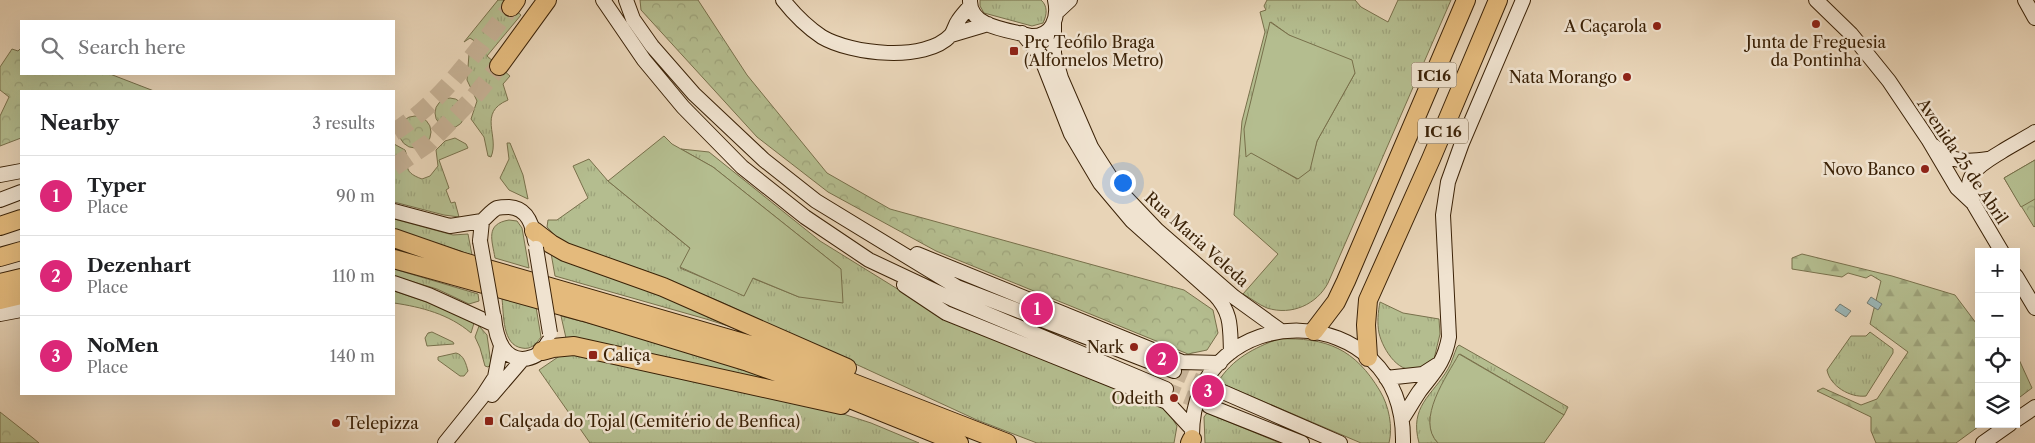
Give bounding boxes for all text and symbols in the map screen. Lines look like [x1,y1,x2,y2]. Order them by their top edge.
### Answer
place label: A Caçarola [1563,16,1648,36]
marker: Junta de Freguesia da Pontinha [1810,18,1822,30]
search box [20,20,395,75]
marker: A Caçarola [1651,20,1663,32]
place label: Prç Teófilo Braga (Alfornelos Metro) [1024,32,1164,70]
place label: Junta de Freguesia da Pontinha [1743,32,1887,70]
icon: search [38,34,66,62]
text: Search here [78,36,186,59]
marker: Prç Teófilo Braga (Alfornelos Metro) [1008,45,1020,57]
road number: IC16 [1412,62,1456,88]
place label: Nata Morango [1509,67,1617,87]
marker: Nata Morango [1621,71,1633,83]
street label: Avenida 25 de Abril [1913,93,2013,228]
text: Nearby [40,110,119,135]
text: 3 results [312,113,375,133]
road number: IC 16 [1418,118,1468,144]
place label: Novo Banco [1823,159,1915,179]
marker: Novo Banco [1919,163,1931,175]
your location [1110,170,1136,196]
text: Typer [87,174,146,197]
text: 1 [52,186,60,206]
text: 90 m [336,186,375,206]
street label: Rua Maria Veleda [1141,187,1254,291]
text: Place [87,197,128,217]
map controls [1975,248,2020,428]
button: + [1975,248,2020,293]
text: Dezenhart [87,254,191,277]
text: 2 [51,266,61,286]
text: 110 m [332,266,375,286]
text: Place [87,277,128,297]
pin: 1 [1021,290,1053,328]
button: − [1975,293,2020,338]
text: NoMen [87,334,159,357]
place label: Nark [1087,337,1125,357]
button: locate [1975,338,2020,383]
pin: 2 [1146,340,1178,378]
marker: Nark [1128,341,1140,353]
place label: Caliça [603,345,651,365]
text: 3 [51,346,61,366]
text: 140 m [330,346,375,366]
marker: Caliça [587,349,599,361]
text: Place [87,357,128,377]
pin: 3 [1192,372,1224,410]
button: layers [1975,383,2020,428]
place label: Odeith [1111,388,1164,408]
marker: Odeith [1168,392,1180,404]
place label: Calçada do Tojal (Cemitério de Benfica) [499,411,800,431]
place label: Telepizza [346,413,419,433]
marker: Calçada do Tojal (Cemitério de Benfica) [483,415,495,427]
marker: Telepizza [330,417,342,429]

